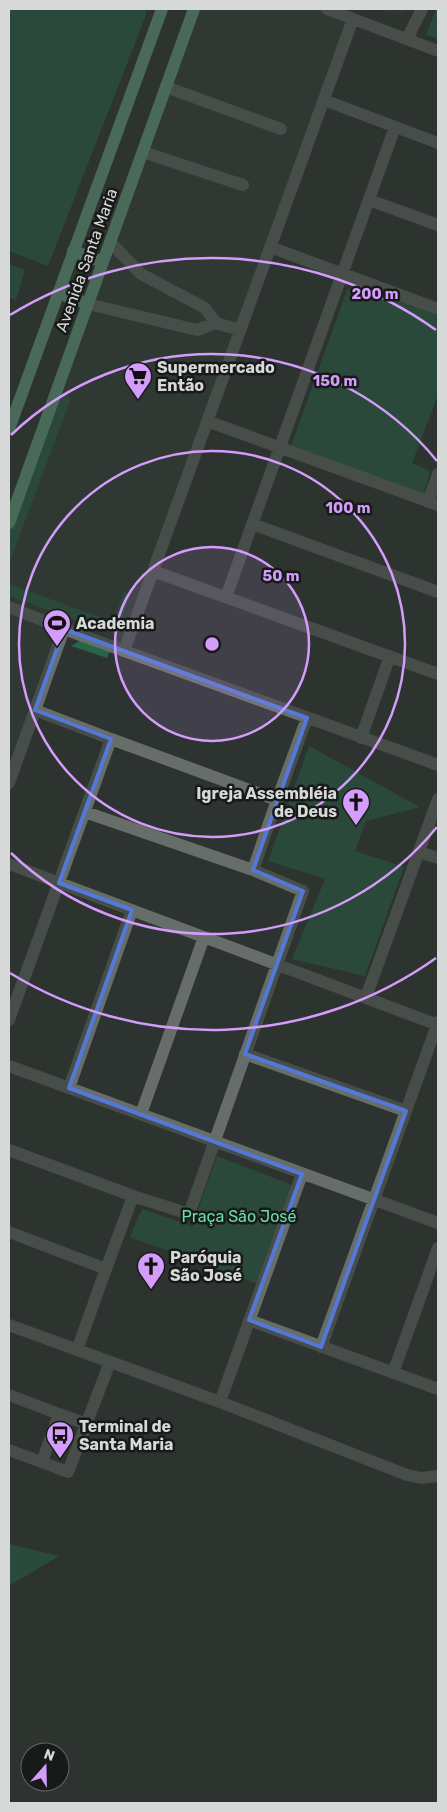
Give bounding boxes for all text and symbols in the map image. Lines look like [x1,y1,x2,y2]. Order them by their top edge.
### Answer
street label: Avenida Santa Maria [52,186,121,335]
text: 200 m [351,285,399,303]
place label: Supermercado Então [157,358,275,395]
supermarket icon: Supermercado Então [123,361,153,400]
text: 150 m [313,372,357,390]
text: 100 m [326,499,370,517]
text: 50 m [263,567,299,585]
sports icon: Academia [42,608,72,647]
place label: Academia [76,614,155,633]
centre of rings [203,635,221,653]
place label: Igreja Assembléia de Deus [196,784,337,821]
church icon: Igreja Assembléia de Deus [341,787,371,826]
park label: Praça São José [182,1207,297,1226]
place label: Paróquia São José [170,1248,242,1285]
church icon: Paróquia São José [136,1251,166,1290]
place label: Terminal de Santa Maria [79,1417,174,1454]
bus stop icon: Terminal de Santa Maria [45,1420,75,1459]
north arrow [20,1742,70,1792]
text: N [42,1746,57,1765]

